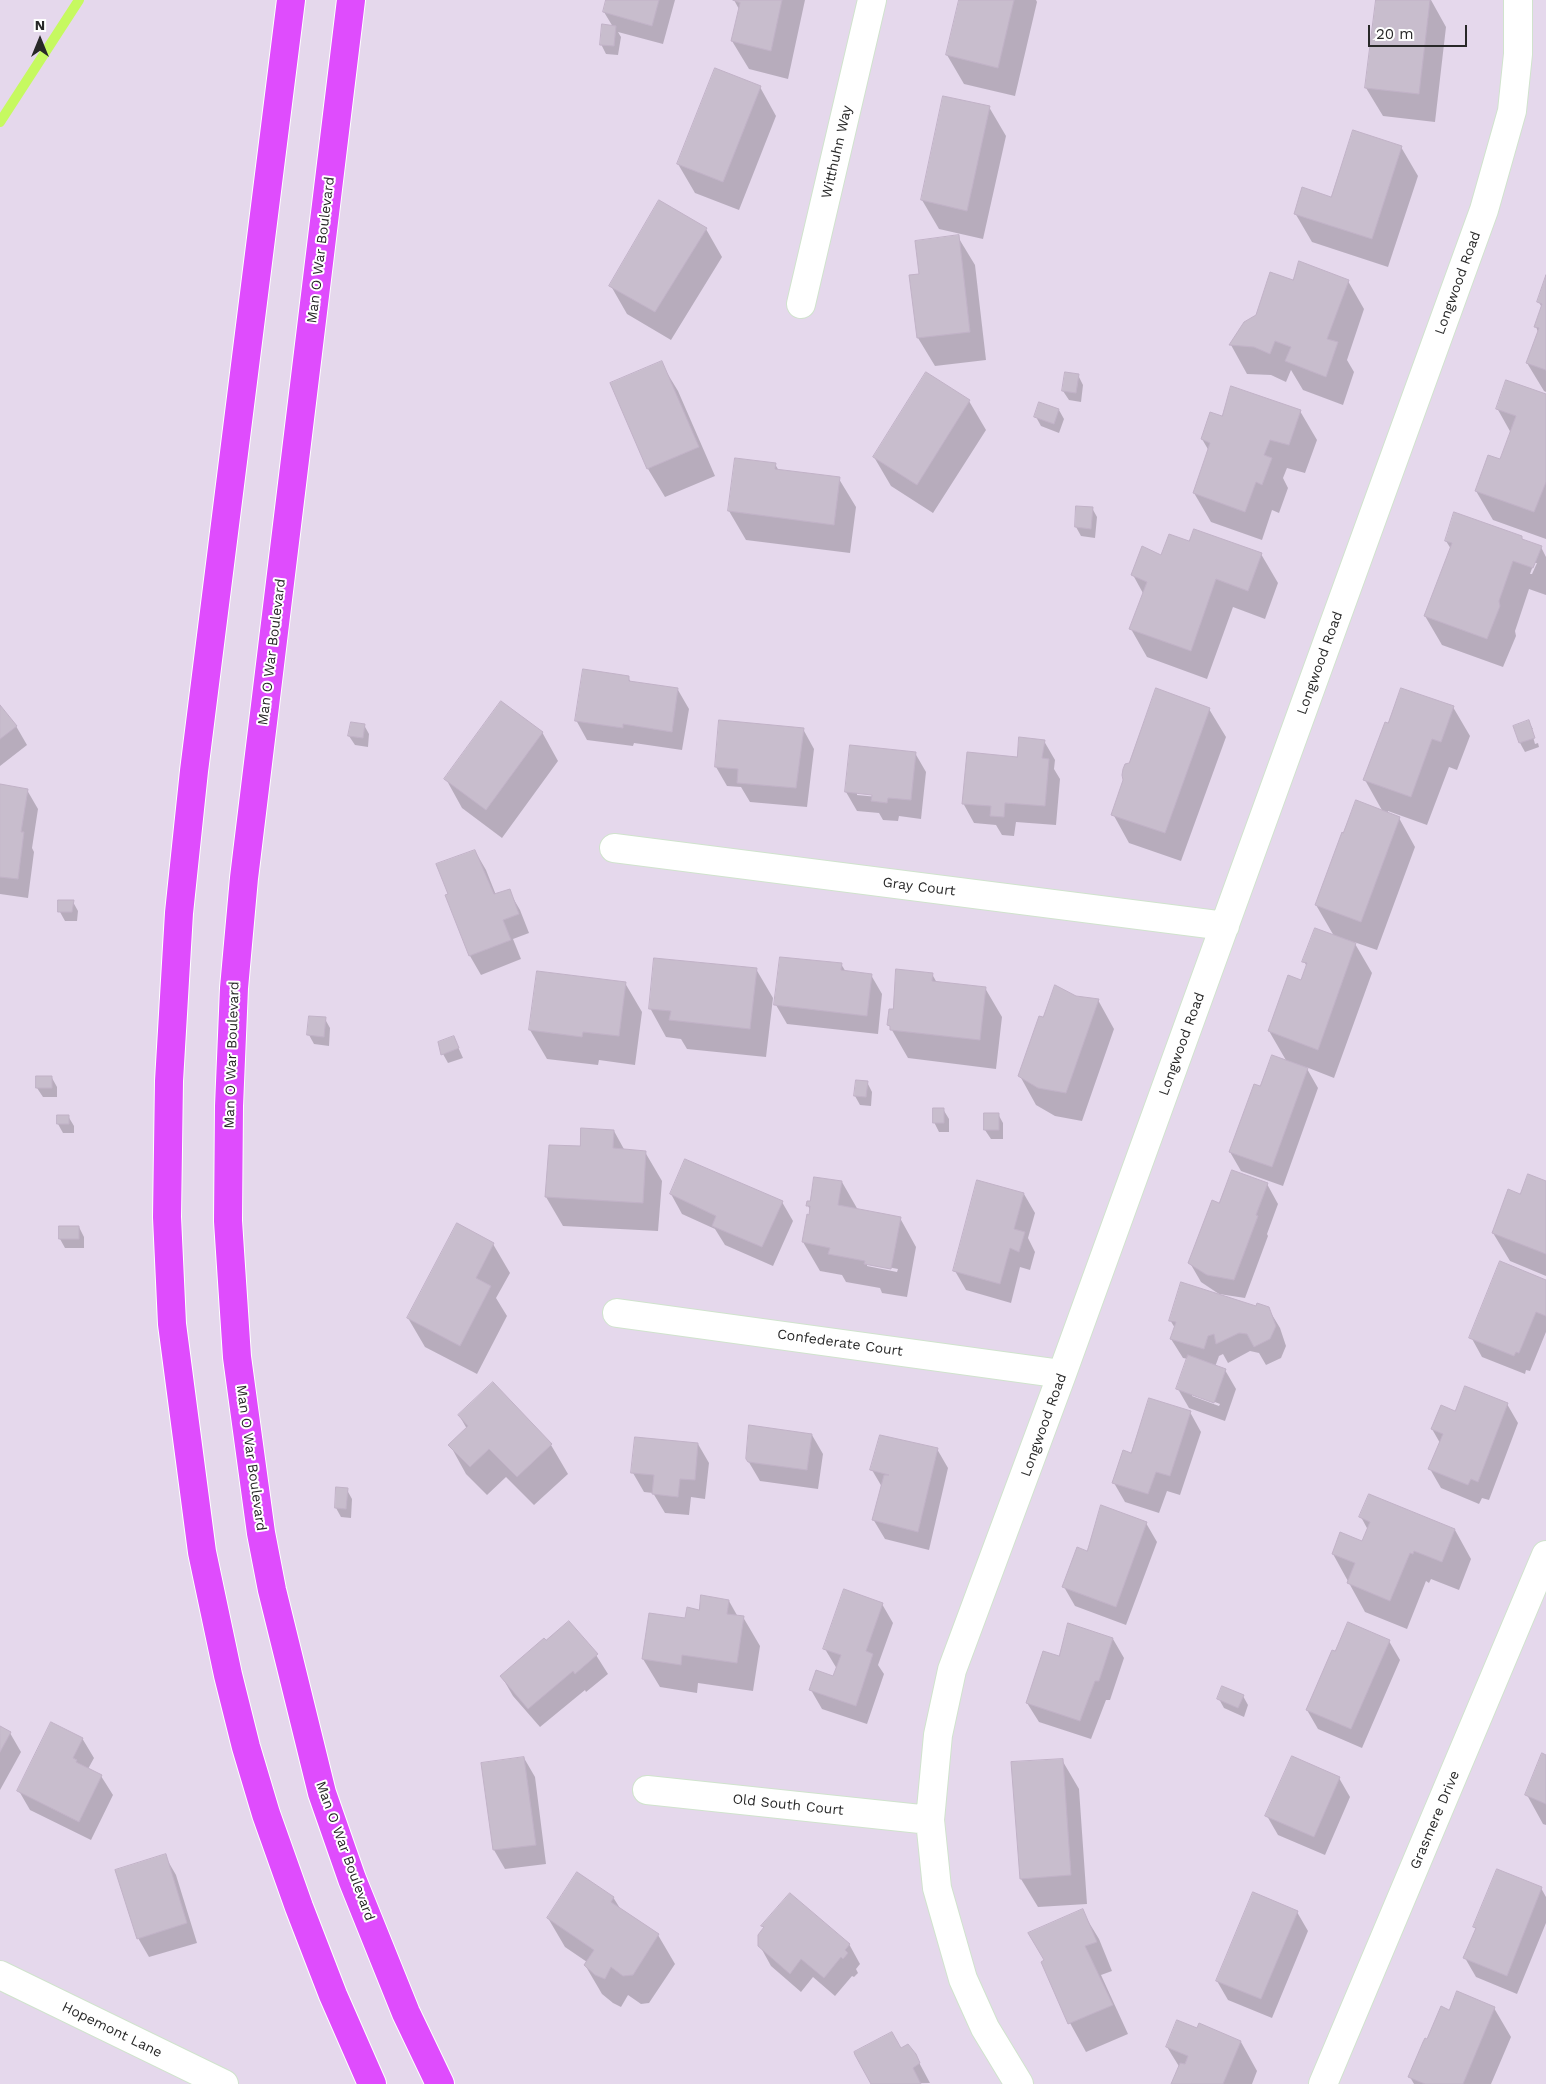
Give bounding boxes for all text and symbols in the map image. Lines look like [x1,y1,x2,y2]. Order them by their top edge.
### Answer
north arrow [15,15,65,65]
scale bar [1371,15,1470,47]
text: N [35,17,45,33]
text: 20 m [1376,25,1414,43]
street label: Witthuhn Way [818,104,856,200]
street label: Man O War Boulevard [304,176,338,324]
street label: Longwood Road [1432,229,1484,337]
street label: Man O War Boulevard [255,578,289,726]
street label: Longwood Road [1294,609,1346,717]
street label: Gray Court [882,874,956,900]
street label: Man O War Boulevard [221,981,243,1129]
street label: Longwood Road [1156,990,1208,1098]
street label: Confederate Court [776,1326,904,1360]
street label: Longwood Road [1018,1371,1070,1479]
street label: Man O War Boulevard [232,1384,270,1532]
street label: Grasmere Drive [1407,1768,1463,1872]
street label: Man O War Boulevard [312,1779,378,1923]
street label: Old South Court [732,1791,844,1819]
street label: Hopemont Lane [59,1998,165,2062]

